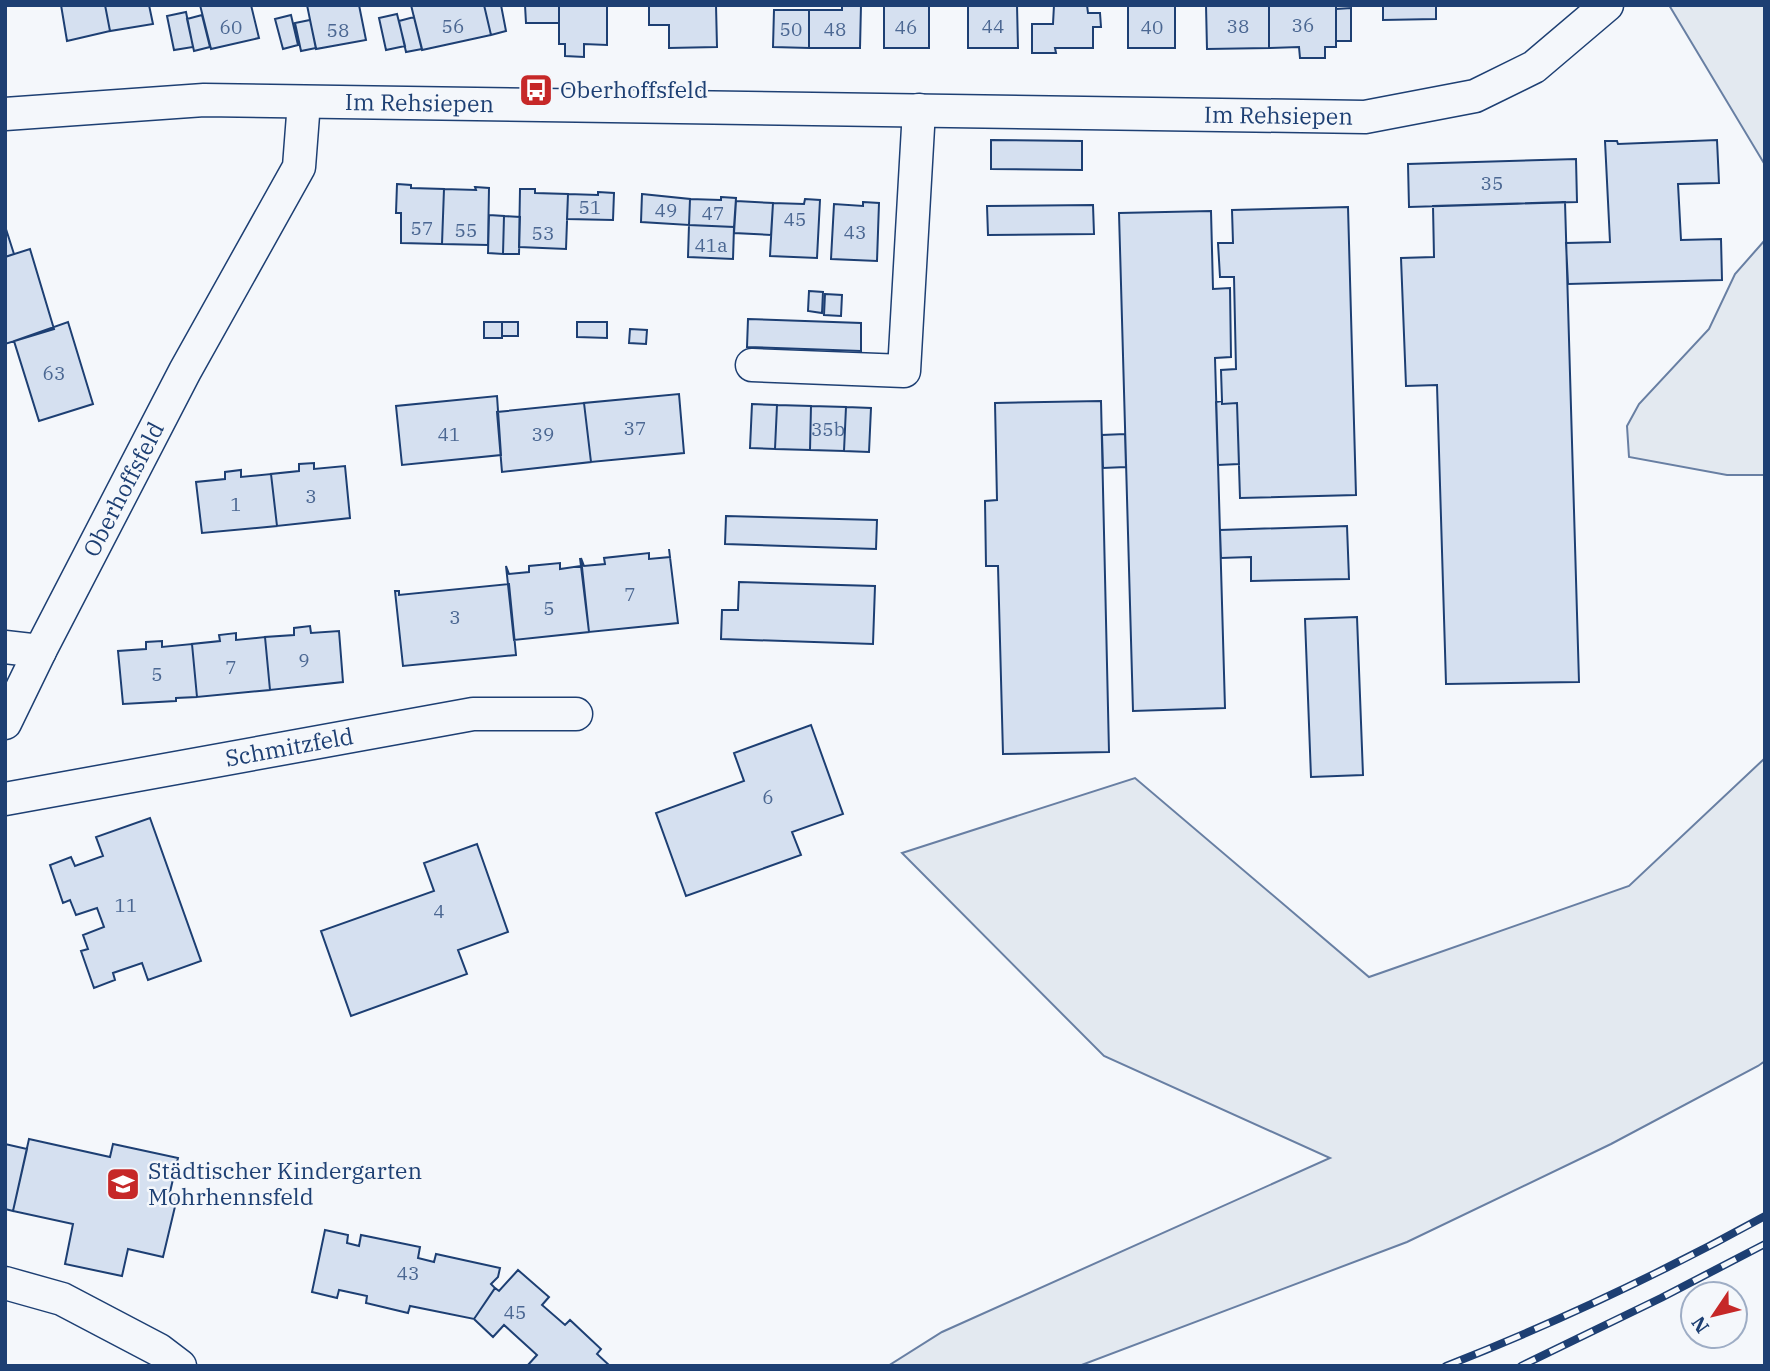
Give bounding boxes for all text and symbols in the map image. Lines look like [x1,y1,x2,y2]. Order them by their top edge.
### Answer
house number: 36 [1292,13,1314,37]
house number: 56 [442,14,464,38]
house number: 44 [982,14,1004,38]
house number: 38 [1227,14,1249,38]
house number: 60 [220,15,242,39]
house number: 46 [895,15,917,39]
house number: 40 [1141,15,1163,39]
house number: 50 [780,17,802,41]
house number: 48 [824,17,846,41]
house number: 58 [327,18,349,42]
bus stop icon: Oberhoffsfeld [517,71,555,109]
place label: Oberhoffsfeld [560,74,708,104]
street label: Im Rehsiepen [345,86,494,118]
street label: Im Rehsiepen [1204,99,1353,131]
house number: 35 [1481,171,1503,195]
house number: 51 [579,195,601,219]
house number: 49 [655,198,677,222]
house number: 47 [702,201,724,225]
house number: 45 [784,207,806,231]
house number: 57 [411,216,433,240]
house number: 55 [455,218,477,242]
house number: 43 [844,220,866,244]
house number: 53 [532,221,554,245]
house number: 41a [694,233,728,257]
house number: 63 [43,361,65,385]
street label: Oberhoffsfeld [75,416,170,562]
house number: 37 [624,416,646,440]
house number: 35b [811,417,845,441]
house number: 41 [438,422,460,446]
house number: 39 [532,422,554,446]
house number: 3 [305,484,317,508]
house number: 1 [230,492,242,516]
house number: 7 [624,582,636,606]
house number: 5 [543,596,555,620]
house number: 3 [449,605,461,629]
house number: 9 [298,648,310,672]
house number: 7 [225,655,237,679]
house number: 5 [151,662,163,686]
street label: Schmitzfeld [223,720,356,773]
house number: 6 [762,785,774,809]
house number: 11 [115,893,137,917]
house number: 4 [433,899,445,923]
place label: Städtischer Kindergarten Mohrhennsfeld [148,1155,422,1211]
school or university icon: Städtischer Kindergarten Mohrhennsfeld [104,1165,142,1203]
house number: 43 [397,1261,419,1285]
north arrow [1679,1280,1749,1350]
house number: 45 [504,1300,526,1324]
text: N [1686,1312,1714,1338]

